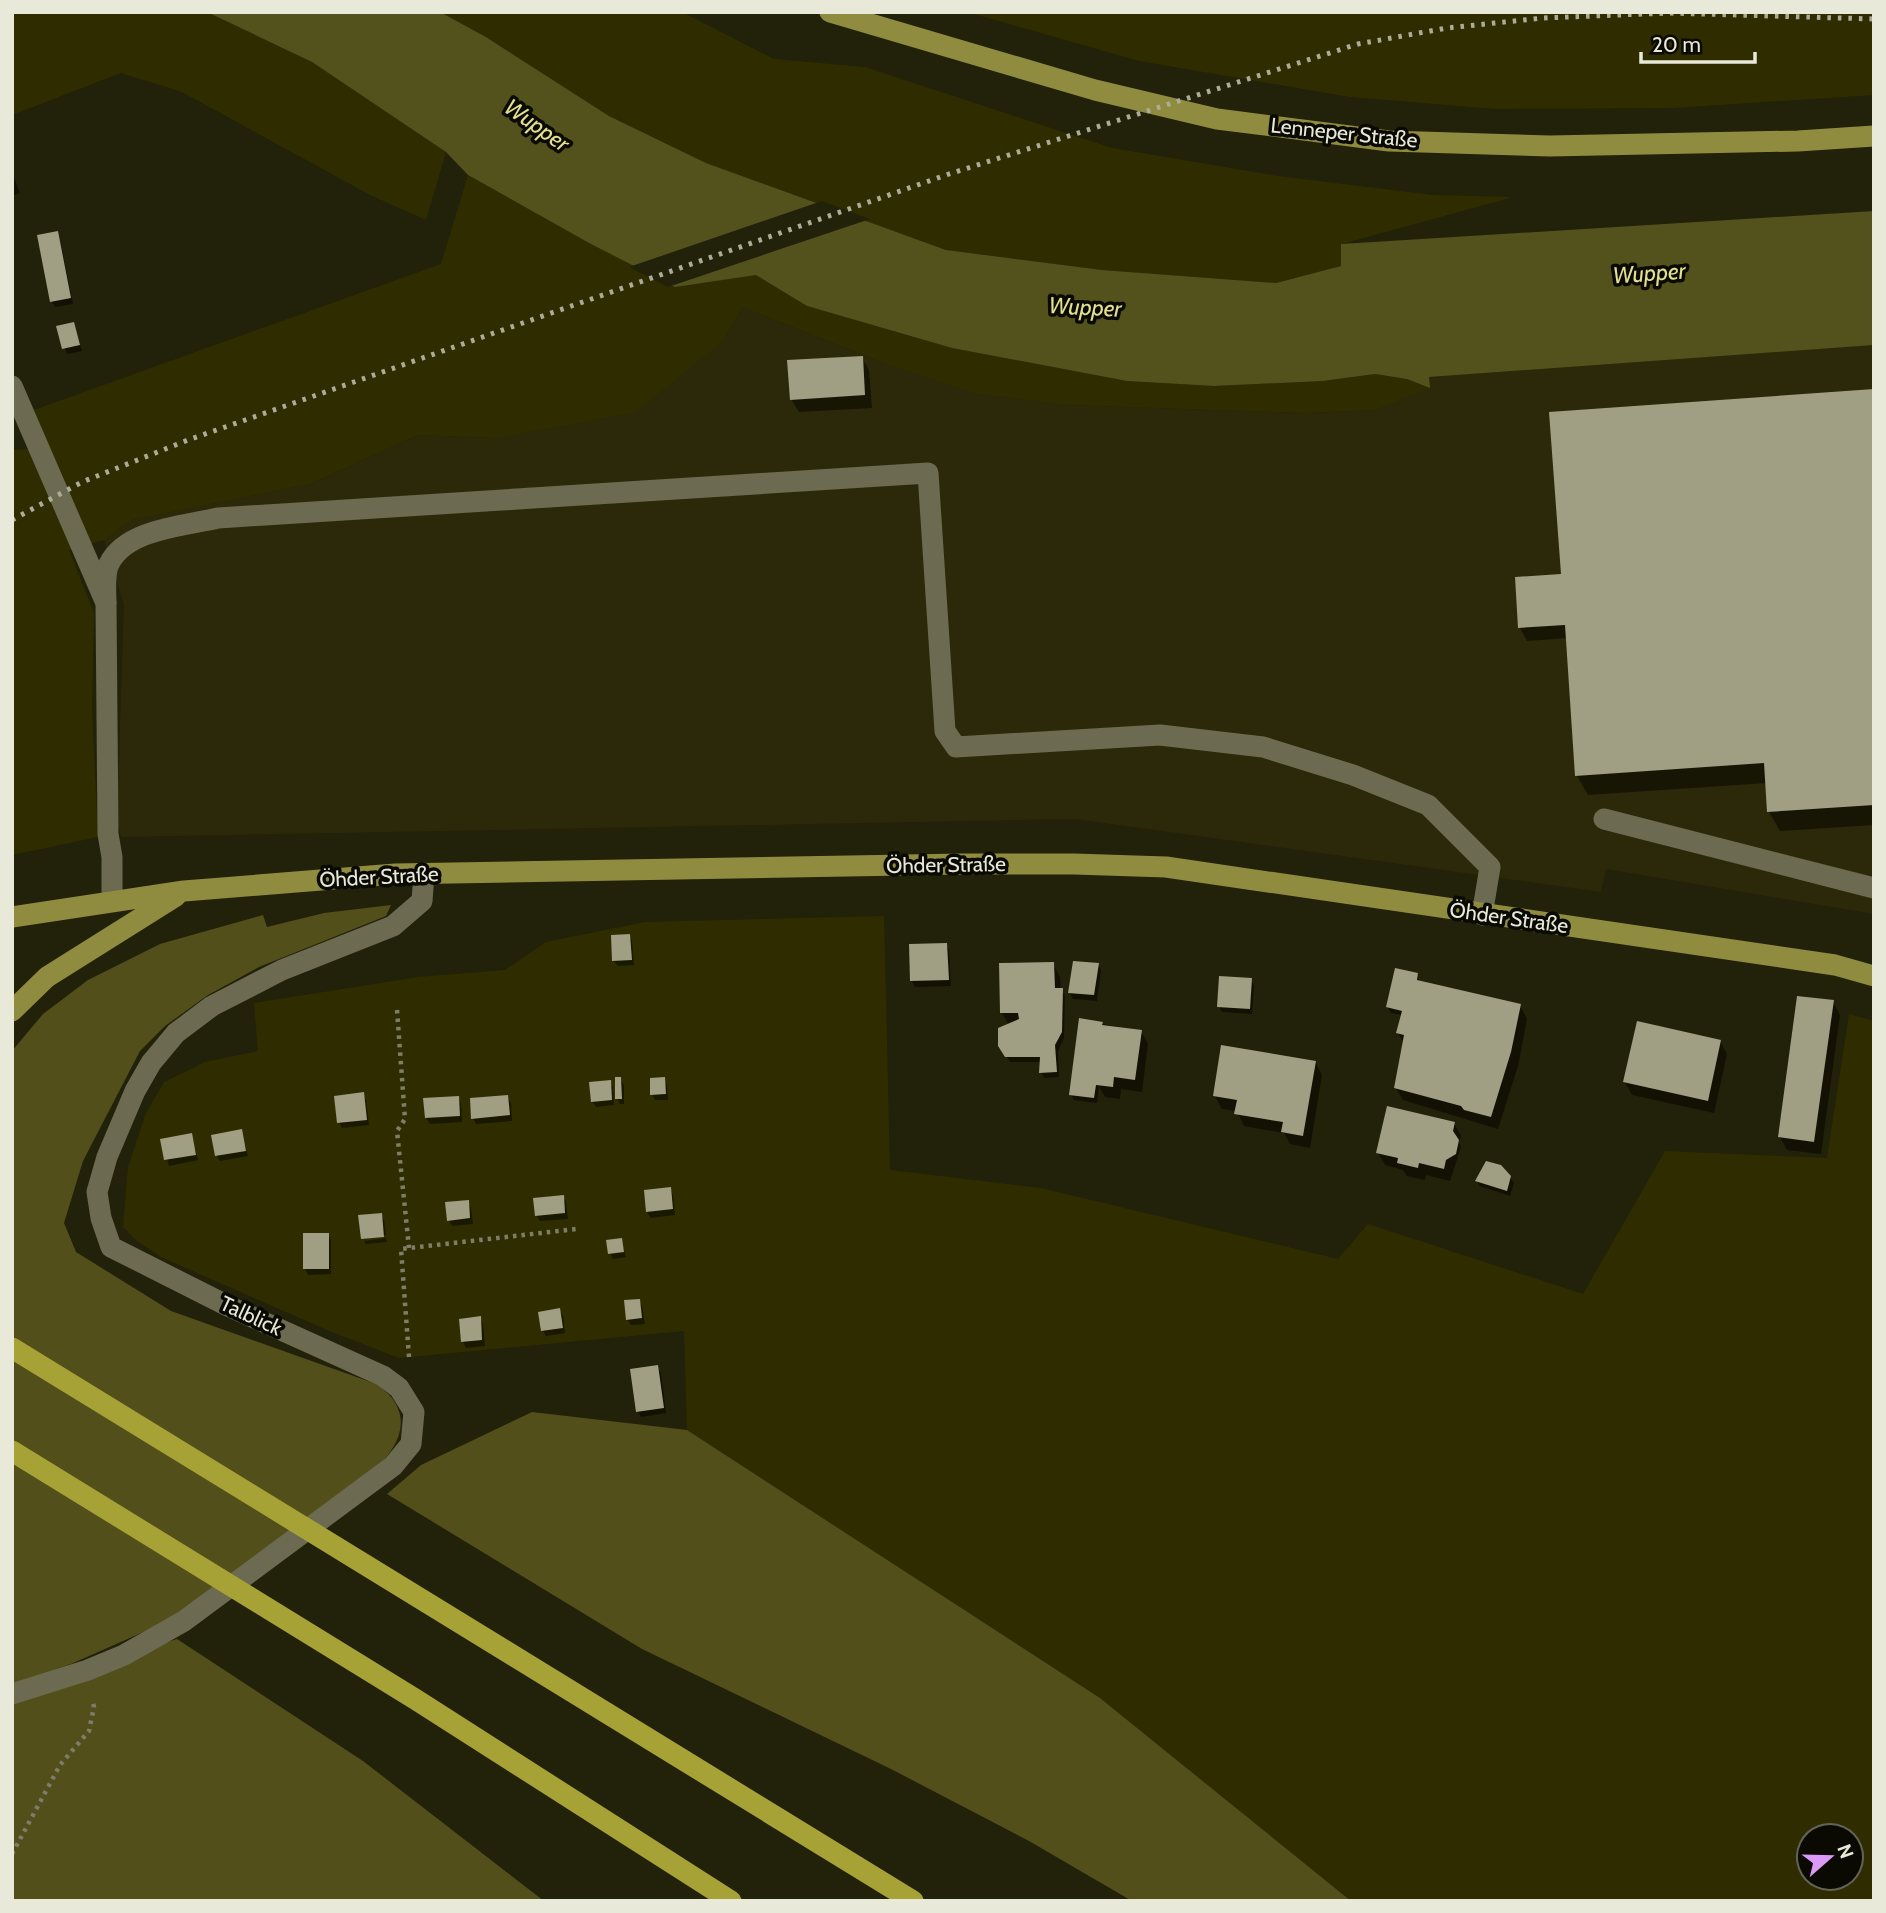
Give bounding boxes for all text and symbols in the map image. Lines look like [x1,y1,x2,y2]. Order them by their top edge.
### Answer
scale bar [1641,21,1755,65]
text: 20 m [1652,32,1701,57]
water label: Wupper [499,93,576,158]
street label: Lenneper Straße [1269,112,1419,153]
water label: Wupper [1612,256,1687,290]
water label: Wupper [1048,291,1123,323]
street label: Öhder Straße [886,851,1006,878]
street label: Öhder Straße [319,861,440,892]
street label: Öhder Straße [1448,897,1570,938]
street label: Talblick [216,1290,286,1341]
north arrow [1795,1822,1865,1892]
text: N [1832,1841,1859,1862]

